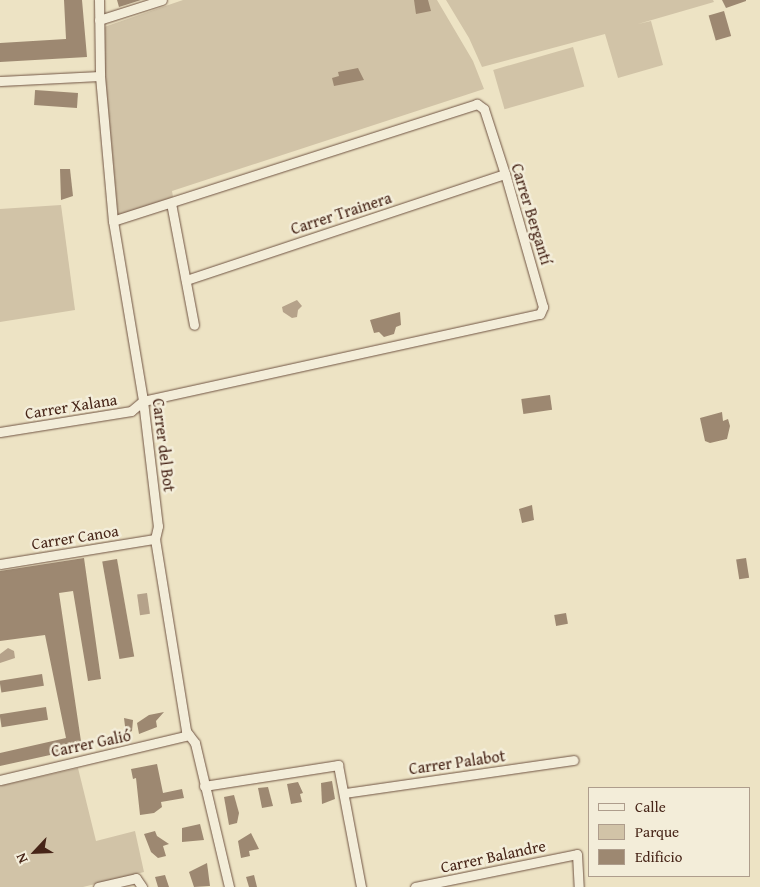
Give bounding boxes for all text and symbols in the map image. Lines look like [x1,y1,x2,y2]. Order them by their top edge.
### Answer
street label: Carrer Bergantí [508,161,556,267]
street label: Carrer Trainera [288,188,394,238]
street label: Carrer Xalana [24,389,118,423]
street label: Carrer del Bot [149,397,179,493]
street label: Carrer Canoa [30,521,120,553]
street label: Carrer Galió [49,725,133,761]
street label: Carrer Palabot [408,746,506,778]
legend [588,787,750,877]
text: Calle [635,796,666,817]
text: Parque [635,821,679,842]
north arrow [10,827,60,877]
street label: Carrer Balandre [439,835,547,877]
text: Edificio [635,846,682,867]
text: N [10,850,32,867]

